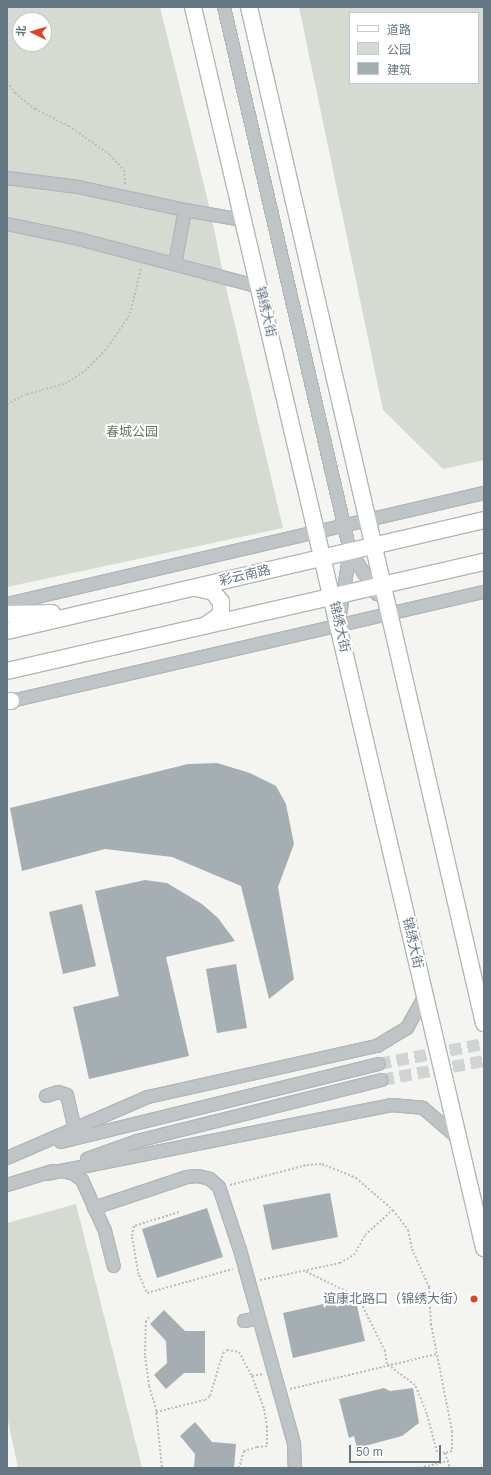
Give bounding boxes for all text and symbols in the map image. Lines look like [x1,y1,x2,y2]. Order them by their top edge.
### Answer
north arrow [12,12,52,52]
legend [349,12,479,84]
text: 道路 [387,23,411,37]
text: 北 [15,25,27,37]
text: 公园 [387,43,411,57]
text: 建筑 [387,63,411,77]
street label: 锦绣大街 [252,285,278,339]
park label: 春城公园 [106,424,158,440]
street label: 彩云南路 [218,563,272,589]
street label: 锦绣大街 [326,600,352,654]
street label: 锦绣大街 [399,916,425,970]
place label: 谊康北路口（锦绣大街） [323,1291,466,1307]
marker: 谊康北路口（锦绣大街） [469,1294,479,1304]
scale bar [351,1437,443,1463]
text: 50 m [356,1445,383,1459]

